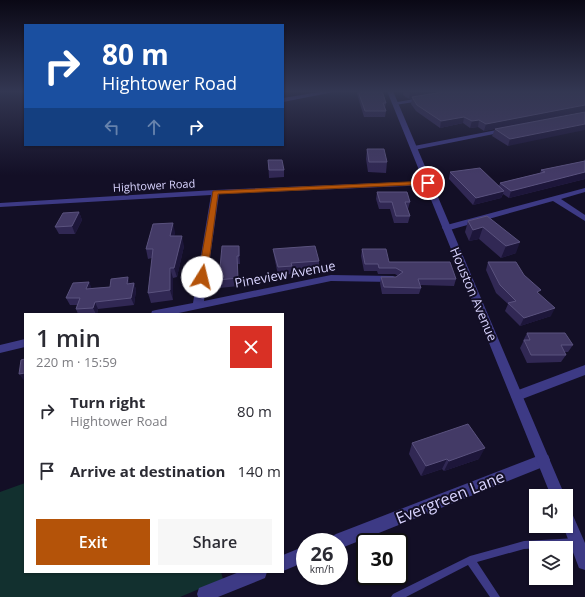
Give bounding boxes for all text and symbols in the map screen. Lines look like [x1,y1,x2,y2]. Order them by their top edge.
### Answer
text: 80 m [102,35,169,73]
icon: right [36,40,88,92]
text: Hightower Road [102,71,237,95]
icon: left [101,116,123,138]
icon: ahead [143,116,165,138]
icon: right [185,116,207,138]
pin [411,166,445,200]
icon: arrive [417,172,439,194]
street label: Hightower Road [112,175,196,195]
street label: Houston Avenue [446,244,502,344]
position arrow [181,256,223,298]
street label: Pineview Avenue [233,256,337,292]
text: 1 min [36,321,101,354]
button: close [230,326,272,368]
text: 220 m · 15:59 [36,353,117,371]
text: Turn right [70,392,145,412]
icon: right [36,400,58,422]
text: 80 m [237,401,272,421]
text: Hightower Road [70,412,167,430]
icon: arrive [36,460,58,482]
text: Arrive at destination [70,461,225,481]
text: 140 m [237,461,281,481]
street label: Evergreen Lane [392,465,508,529]
map controls [529,489,573,585]
button: sound [529,489,573,533]
button: Exit [36,519,150,565]
button: Share [158,519,272,565]
speed limit sign: 30 [356,533,408,585]
text: 26 [311,540,333,567]
button: layers [529,541,573,585]
text: km/h [310,562,334,576]

